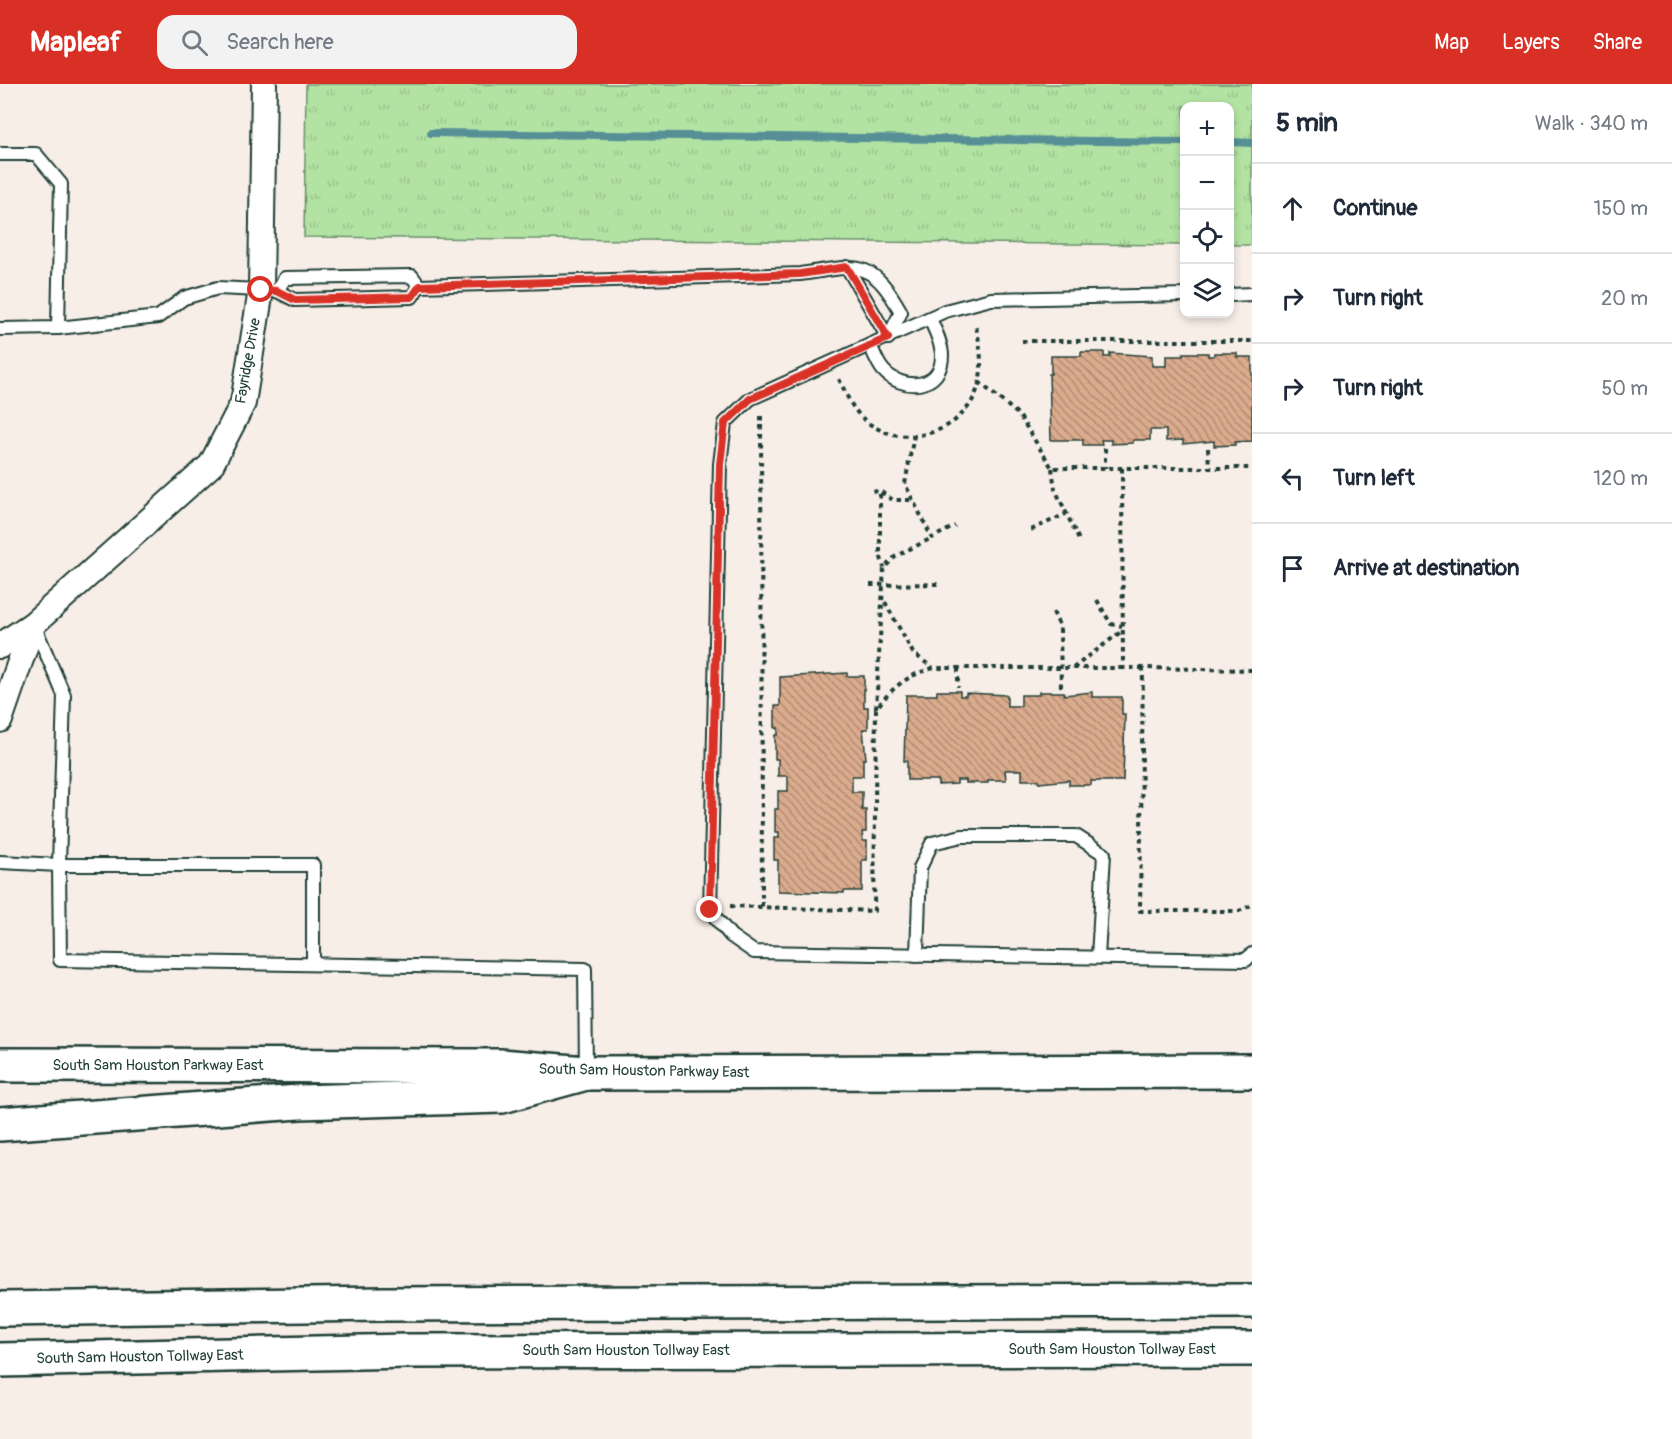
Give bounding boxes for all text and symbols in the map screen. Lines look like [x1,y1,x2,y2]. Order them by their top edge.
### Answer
search box [157,15,577,69]
text: Mapleaf [30,25,121,60]
icon: search [178,26,211,59]
text: Search here [226,28,334,56]
text: Map [1434,29,1469,56]
text: Layers [1502,29,1560,56]
text: Share [1593,29,1642,56]
map controls [1180,102,1234,318]
button: + [1180,102,1234,156]
text: 5 min [1276,107,1338,139]
text: Walk · 340 m [1535,111,1648,136]
button: − [1180,156,1234,210]
icon: ahead [1276,192,1309,225]
text: Continue [1333,194,1417,222]
text: 150 m [1594,196,1648,221]
button: locate [1180,210,1234,264]
button: layers [1180,264,1234,318]
route start [247,276,273,302]
icon: right [1276,282,1309,315]
text: Turn right [1333,284,1423,312]
text: 20 m [1601,286,1648,311]
street label: Fayridge Drive [231,316,265,405]
icon: right [1276,372,1309,405]
text: Turn right [1333,374,1423,402]
text: 50 m [1601,376,1648,401]
icon: left [1276,462,1309,495]
text: Turn left [1333,464,1415,492]
text: 120 m [1593,466,1648,491]
icon: arrive [1276,552,1309,585]
text: Arrive at destination [1333,554,1519,582]
route end [696,896,722,922]
street label: South Sam Houston Parkway East [52,1056,264,1075]
street label: South Sam Houston Parkway East [538,1060,751,1082]
street label: South Sam Houston Tollway East [1008,1340,1217,1359]
street label: South Sam Houston Tollway East [522,1341,731,1360]
street label: South Sam Houston Tollway East [36,1346,245,1368]

